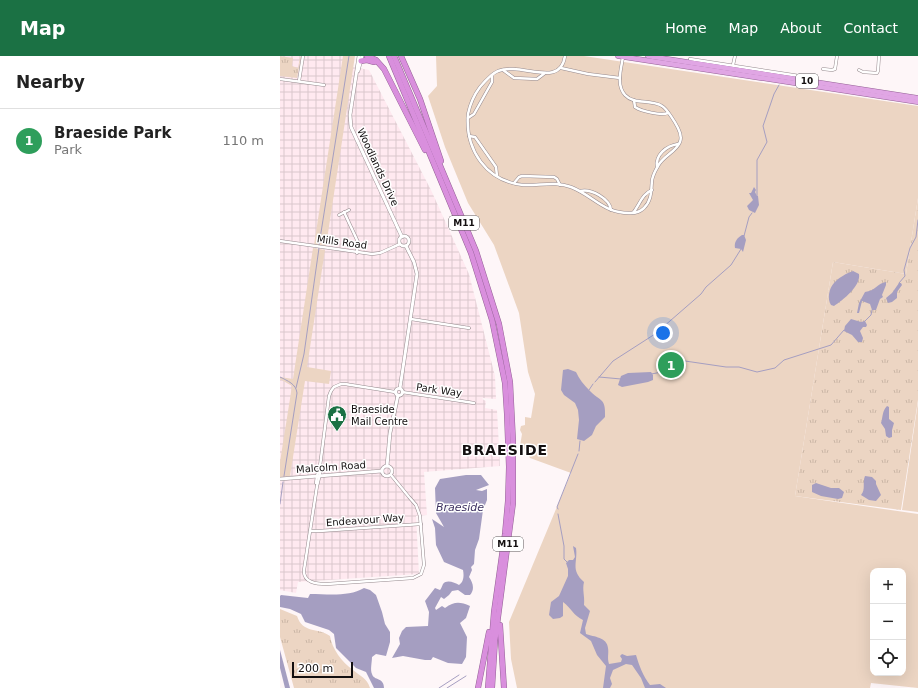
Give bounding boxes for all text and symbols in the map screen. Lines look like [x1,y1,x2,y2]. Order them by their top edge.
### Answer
text: Map [20,17,65,39]
text: Home [665,20,707,36]
text: Map [729,20,758,36]
text: About [780,20,822,36]
text: Contact [844,20,898,36]
text: Nearby [16,72,85,92]
road number: 10 [796,74,818,88]
text: Braeside Park [54,124,171,142]
street label: Woodlands Drive [355,126,401,208]
text: 1 [24,133,34,148]
text: 110 m [222,133,264,148]
text: Park [54,142,82,157]
road number: M11 [449,216,479,230]
street label: Mills Road [316,233,368,251]
your location [653,323,673,343]
pin: 1 [658,350,684,380]
street label: Park Way [415,381,463,399]
public building icon: Braeside Mail Centre [326,404,348,432]
place label: Braeside Mail Centre [351,404,408,427]
district label: BRAESIDE [462,442,548,458]
street label: Malcolm Road [296,459,366,475]
water label: Braeside [436,501,484,514]
street label: Endeavour Way [326,512,404,528]
road number: M11 [493,537,523,551]
map controls [870,568,906,676]
button: + [870,568,906,604]
button: − [870,604,906,640]
button: locate [870,640,906,676]
scale bar [292,660,353,679]
text: 200 m [298,662,333,675]

